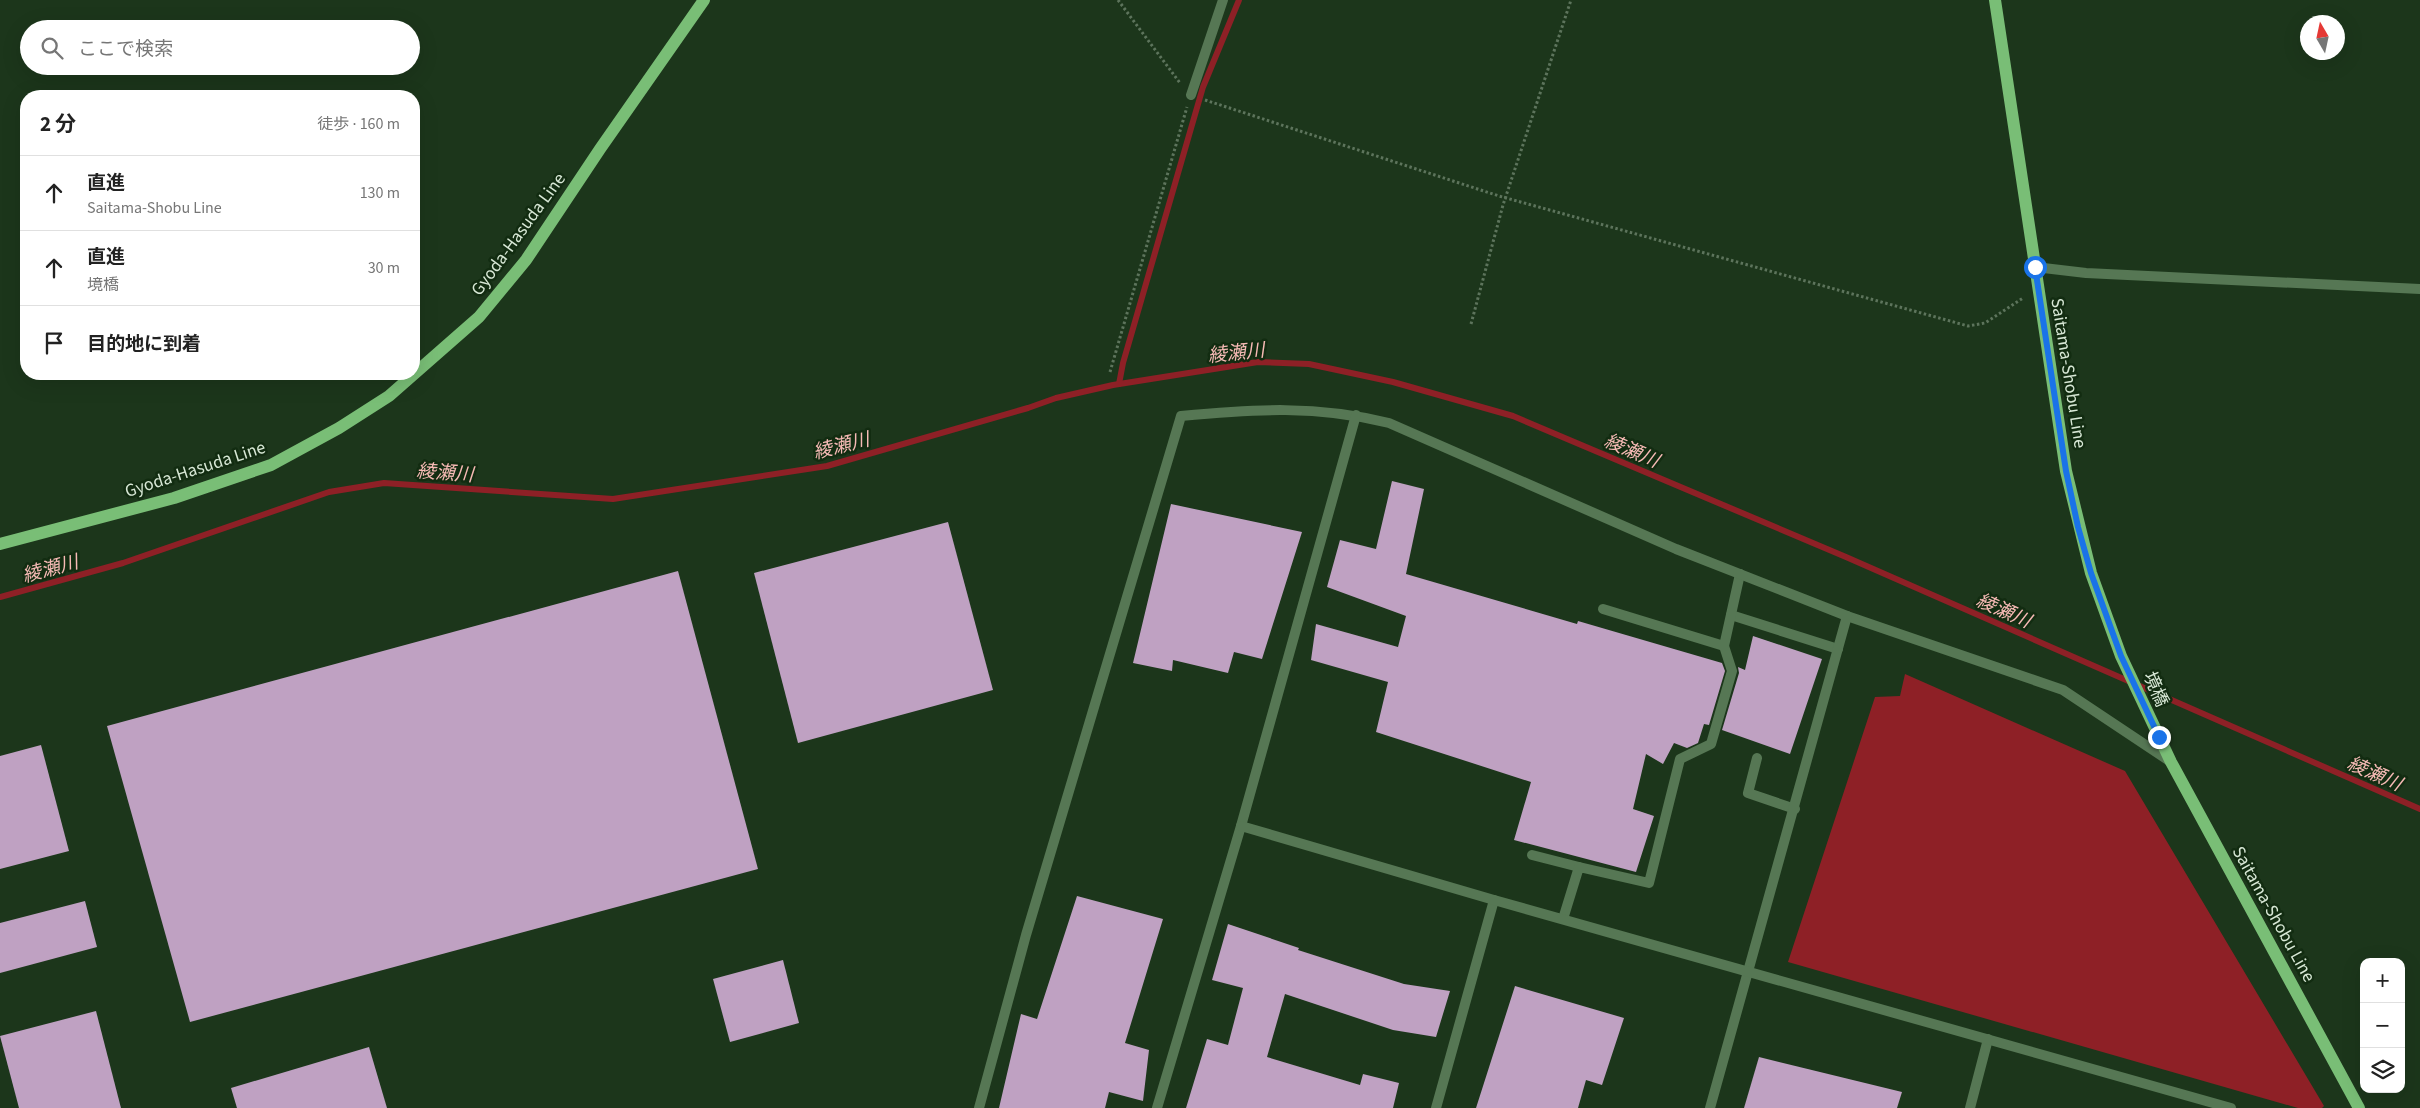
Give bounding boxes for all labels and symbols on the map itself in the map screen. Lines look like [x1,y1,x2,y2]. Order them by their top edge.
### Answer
north arrow [2300,15,2345,60]
street label: Gyoda-Hasuda Line [465,168,572,301]
route start [2024,256,2047,279]
street label: Saitama-Shobu Line [2044,296,2093,450]
water label: 綾瀬川 [1206,337,1268,370]
water label: 綾瀬川 [810,426,874,466]
water label: 綾瀬川 [1600,428,1665,476]
street label: Gyoda-Hasuda Line [122,435,269,504]
water label: 綾瀬川 [416,458,476,489]
water label: 綾瀬川 [19,549,83,590]
water label: 綾瀬川 [1972,587,2037,636]
street label: 境橋 [2137,668,2174,711]
route end [2148,726,2171,749]
water label: 綾瀬川 [2343,750,2408,799]
street label: Saitama-Shobu Line [2226,842,2321,987]

